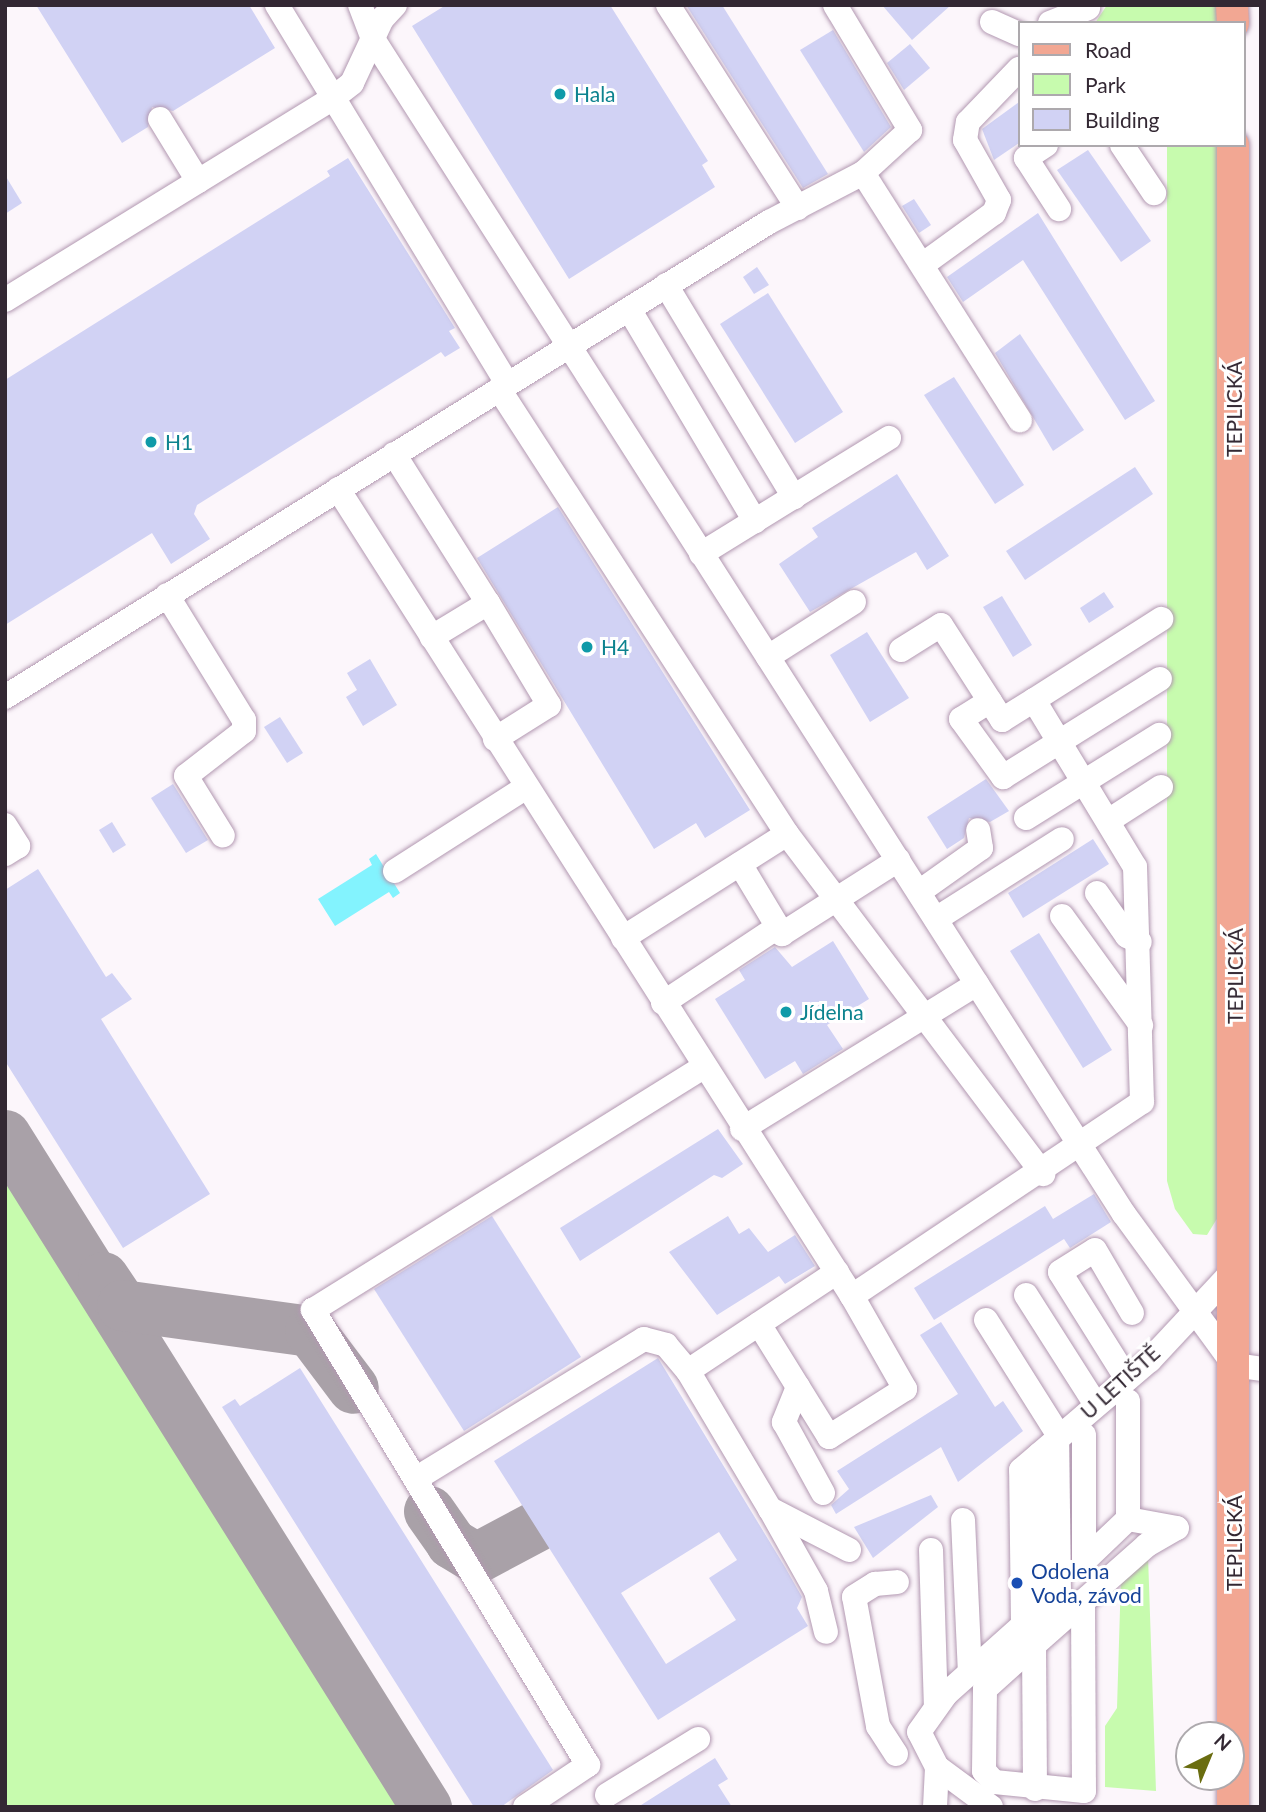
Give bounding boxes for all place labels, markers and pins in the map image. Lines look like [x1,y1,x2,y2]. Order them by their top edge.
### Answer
place label: Hala [574,81,616,107]
marker: Hala [552,86,568,102]
place label: H1 [165,429,193,455]
marker: H1 [143,434,159,450]
place label: H4 [601,634,629,660]
marker: H4 [579,639,595,655]
place label: Jídelna [800,999,864,1025]
marker: Jídelna [778,1004,794,1020]
place label: Odolena Voda, závod [1031,1558,1142,1608]
marker: Odolena Voda, závod [1009,1575,1025,1591]

